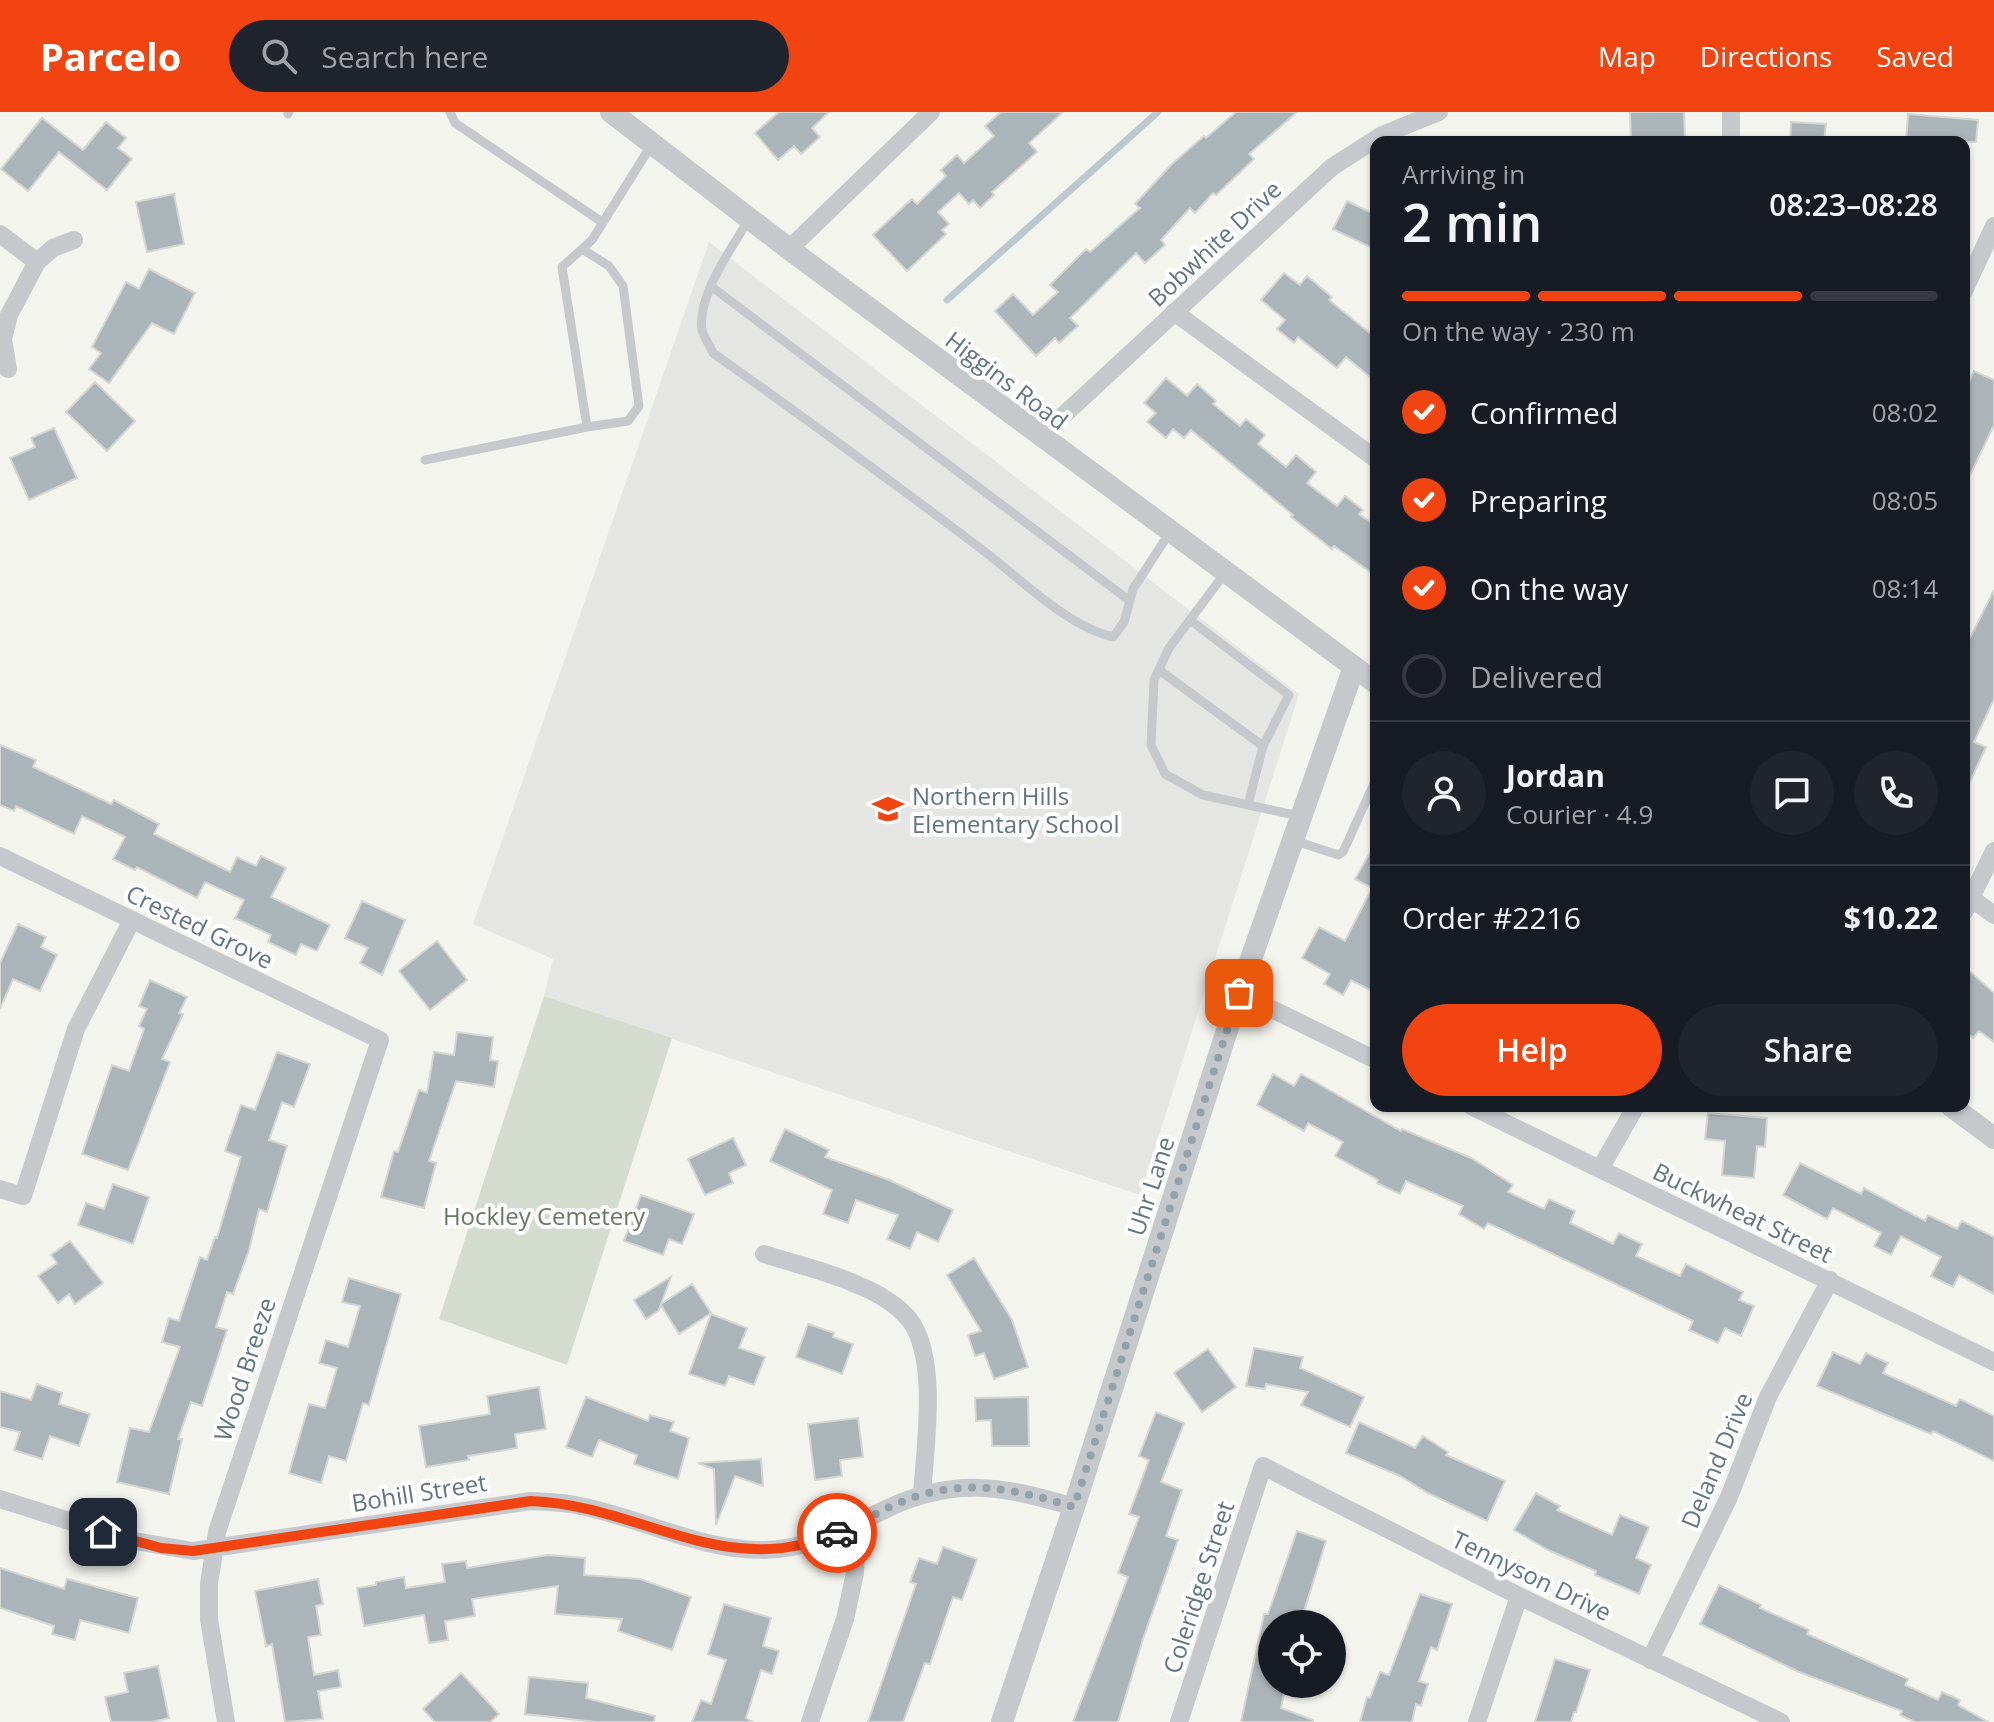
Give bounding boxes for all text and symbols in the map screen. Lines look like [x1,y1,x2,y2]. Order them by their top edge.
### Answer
search box [229,20,789,92]
text: Parcelo [40,30,181,82]
icon: search [257,34,301,78]
text: Search here [321,36,488,77]
text: Map [1598,37,1656,75]
text: Directions [1700,37,1832,75]
text: Saved [1876,37,1954,75]
text: Arriving in [1402,156,1525,192]
street label: Bobwhite Drive [1140,173,1288,313]
text: 08:23–08:28 [1769,184,1938,225]
text: 2 min [1402,186,1542,257]
text: On the way · 230 m [1402,313,1635,349]
street label: Higgins Road [939,323,1075,437]
icon: check [1402,390,1446,434]
text: Confirmed [1470,392,1618,433]
text: 08:02 [1872,394,1938,430]
icon: check [1402,478,1446,522]
text: Preparing [1470,480,1607,521]
text: 08:05 [1872,482,1938,518]
icon: check [1402,566,1446,610]
text: On the way [1470,568,1628,609]
text: 08:14 [1872,570,1938,606]
text: Delivered [1470,656,1603,697]
button: person [1402,751,1486,835]
button: chat [1750,751,1834,835]
button: phone [1854,751,1938,835]
text: Jordan [1506,755,1605,796]
place label: Northern Hills Elementary School [912,779,1120,840]
school or university icon: Northern Hills Elementary School [871,792,905,826]
text: Courier · 4.9 [1506,796,1653,832]
street label: Crested Grove [121,876,279,976]
text: Order #2216 [1402,897,1581,938]
text: $10.22 [1844,897,1938,938]
pin [1205,959,1273,1027]
icon: bag [1217,971,1261,1015]
button: Help [1402,1004,1662,1096]
button: Share [1678,1004,1938,1096]
street label: Uhr Lane [1118,1132,1182,1240]
street label: Buckwheat Street [1648,1154,1838,1270]
park label: Hockley Cemetery [443,1199,646,1232]
street label: Wood Breeze [205,1293,283,1445]
street label: Deland Drive [1673,1387,1759,1533]
street label: Bohill Street [349,1465,489,1519]
courier [797,1493,877,1573]
street label: Coleridge Street [1155,1497,1241,1677]
pin [69,1498,137,1566]
icon: home [81,1510,125,1554]
icon: car [815,1511,859,1555]
street label: Tennyson Drive [1447,1522,1617,1628]
map controls [1258,1610,1346,1698]
button: locate [1258,1610,1346,1698]

